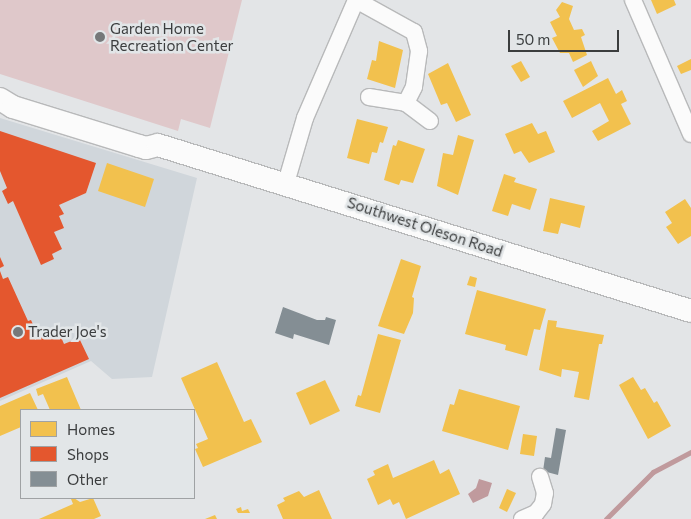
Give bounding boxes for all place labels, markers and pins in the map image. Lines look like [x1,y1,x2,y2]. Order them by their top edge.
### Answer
place label: Garden Home Recreation Center [110,19,234,54]
marker: Garden Home Recreation Center [94,31,106,43]
place label: Trader Joe's [28,323,107,341]
marker: Trader Joe's [12,326,24,338]

